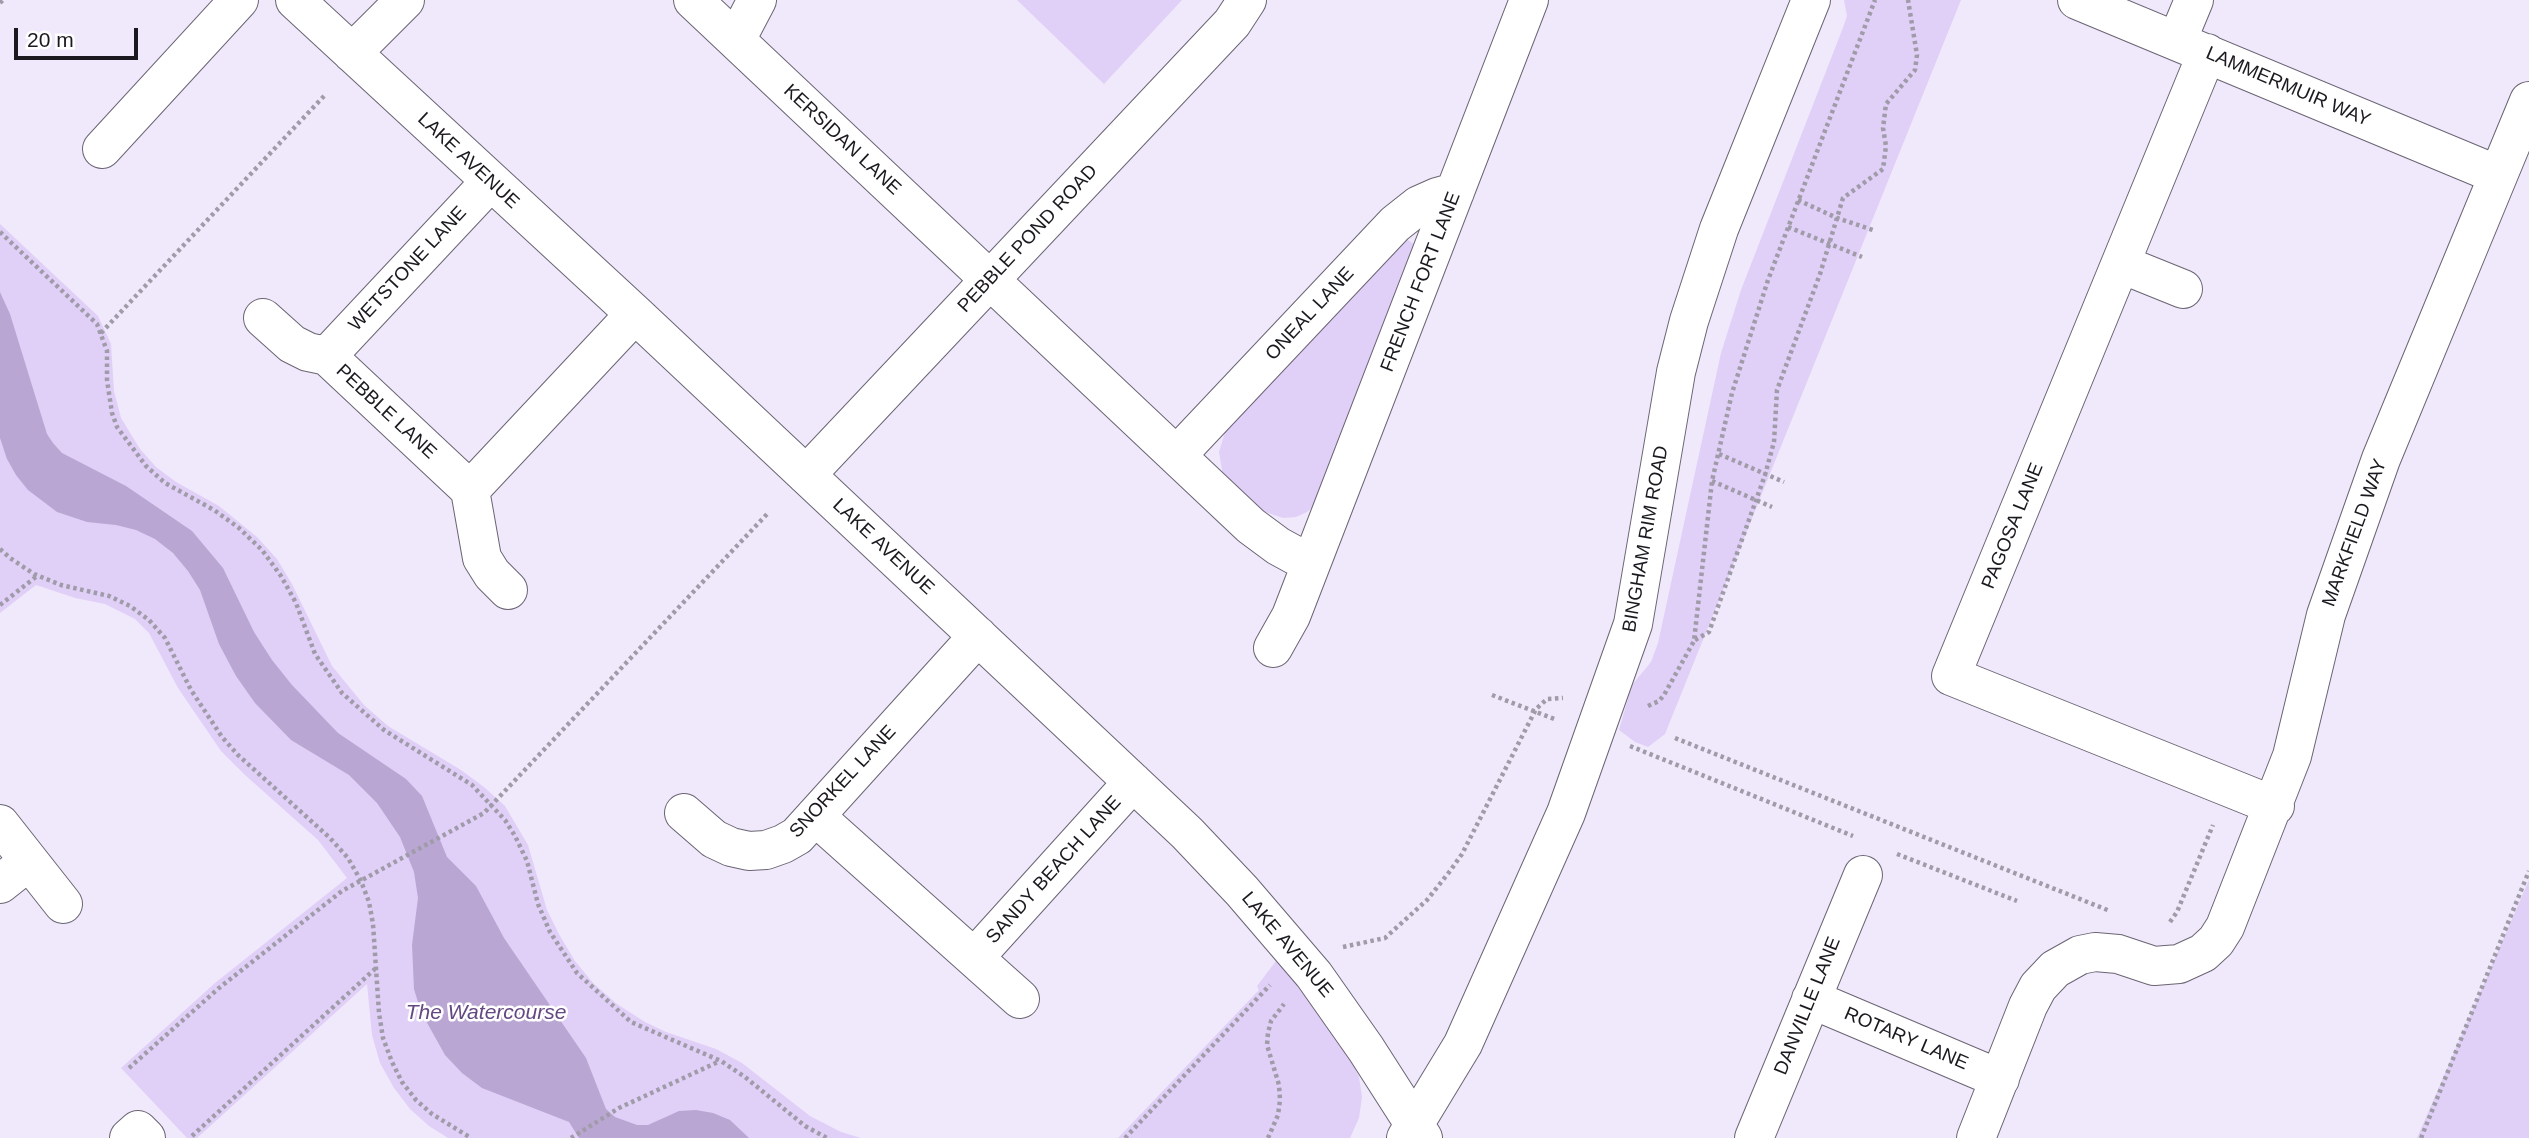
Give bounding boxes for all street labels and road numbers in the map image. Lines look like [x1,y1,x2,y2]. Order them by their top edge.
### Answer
street label: LAMMERMUIR WAY [2202,42,2374,132]
street label: KERSIDAN LANE [779,80,905,200]
street label: LAKE AVENUE [412,108,524,214]
street label: PEBBLE POND ROAD [953,160,1103,318]
street label: FRENCH FORT LANE [1376,189,1466,375]
street label: WETSTONE LANE [344,202,472,336]
street label: ONEAL LANE [1261,263,1359,365]
street label: PEBBLE LANE [331,360,441,464]
street label: BINGHAM RIM ROAD [1618,444,1674,634]
street label: MARKFIELD WAY [2318,456,2392,610]
street label: PAGOSA LANE [1977,460,2049,592]
street label: LAKE AVENUE [827,494,939,600]
street label: SNORKEL LANE [785,721,901,843]
street label: SANDY BEACH LANE [982,791,1126,949]
street label: LAKE AVENUE [1236,888,1338,1002]
street label: DANVILLE LANE [1770,934,1846,1078]
street label: ROTARY LANE [1841,1003,1971,1075]

